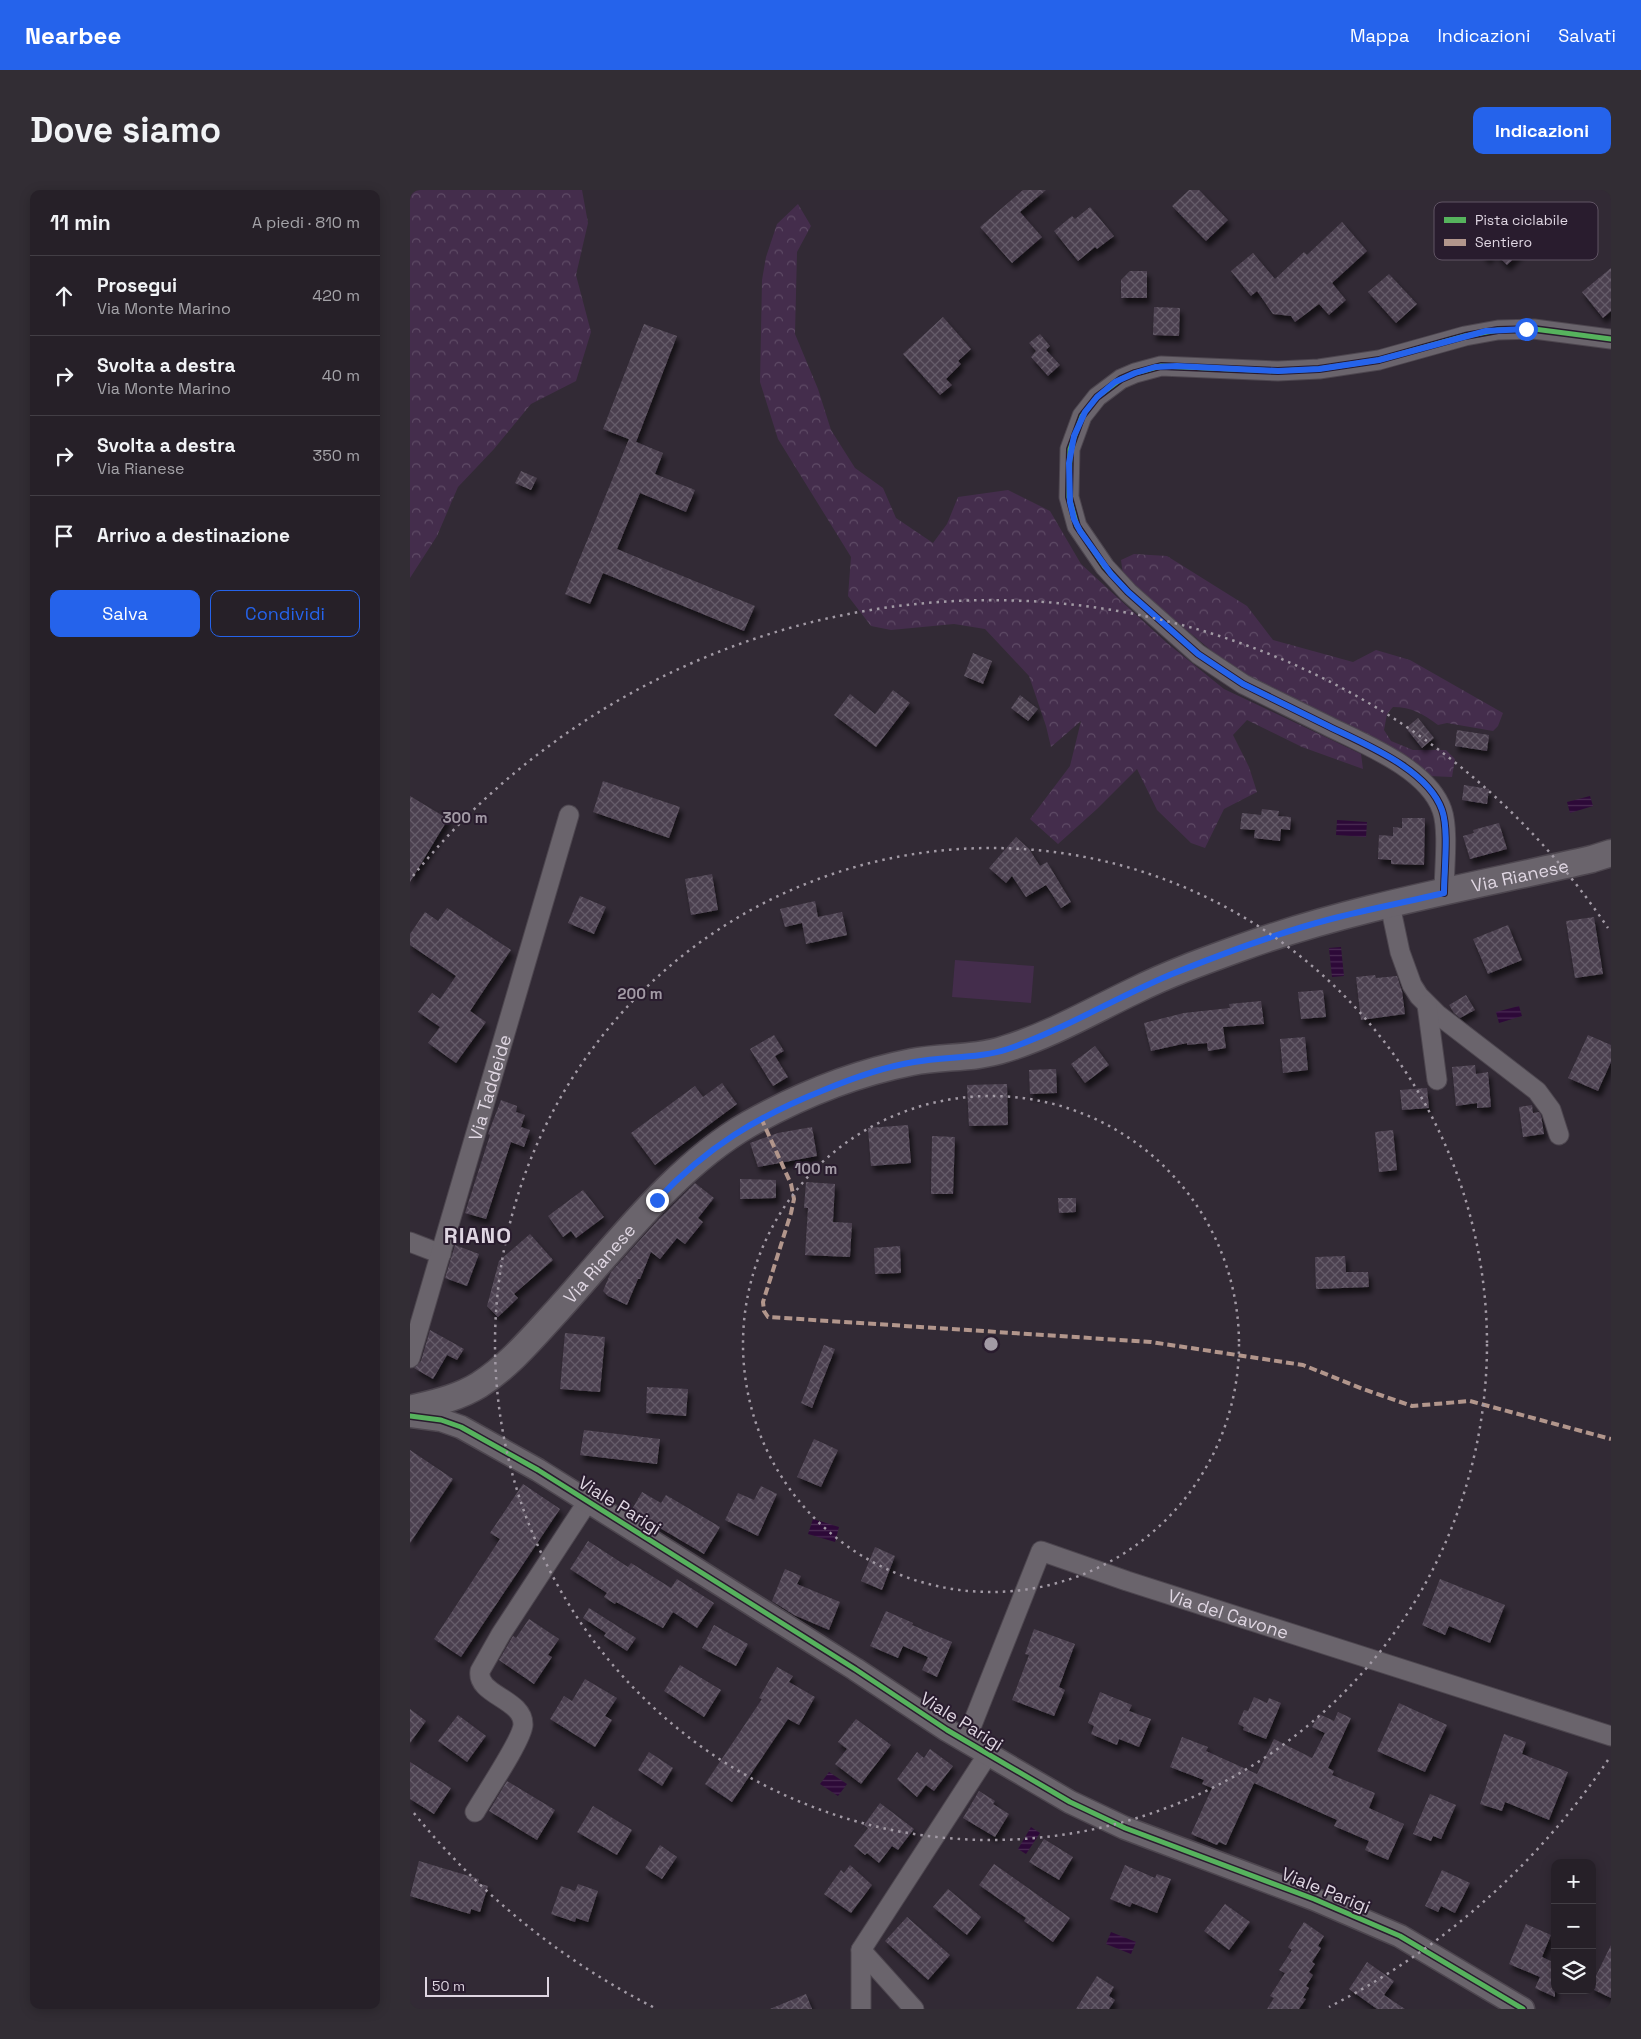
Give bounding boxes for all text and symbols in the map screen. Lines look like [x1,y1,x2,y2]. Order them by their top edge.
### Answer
text: Nearbee [25,20,121,51]
text: Mappa [1350,24,1409,47]
text: Indicazioni [1437,24,1530,47]
text: Salvati [1558,24,1616,47]
button: Indicazioni [1473,107,1611,154]
text: Dove siamo [30,108,221,152]
legend [1434,202,1598,260]
text: 11 min [50,209,111,236]
text: Pista ciclabile [1475,211,1568,229]
text: A piedi · 810 m [252,212,360,233]
text: Sentiero [1475,233,1532,251]
text: Prosegui [97,273,177,298]
icon: ahead [50,282,78,310]
text: 420 m [312,285,360,306]
text: Via Monte Marino [97,298,231,319]
route start [1515,318,1538,341]
text: Svolta a destra [97,353,235,378]
icon: right [50,362,78,390]
text: 40 m [322,365,360,386]
text: Via Monte Marino [97,378,231,399]
text: Svolta a destra [97,433,235,458]
icon: right [50,442,78,470]
text: 350 m [313,445,360,466]
text: Via Rianese [97,458,185,479]
icon: arrive [50,522,78,550]
text: Arrivo a destinazione [97,523,290,548]
button: Salva [50,590,200,637]
button: Condividi [210,590,360,637]
text: 300 m [442,808,488,827]
street label: Via Rianese [1469,853,1571,897]
text: 200 m [618,984,662,1003]
street label: Via Taddeide [463,1031,516,1143]
text: 100 m [795,1159,837,1178]
route end [646,1189,669,1212]
street label: Via Rianese [558,1218,640,1308]
district label: RIANO [444,1221,512,1249]
centre of rings [982,1335,1000,1353]
street label: Viale Parigi [574,1470,666,1540]
street label: Via del Cavone [1165,1583,1292,1644]
street label: Viale Parigi [916,1686,1008,1756]
map controls [1551,1859,1596,1994]
button: + [1551,1859,1596,1904]
street label: Viale Parigi [1278,1862,1374,1918]
button: − [1551,1904,1596,1949]
button: layers [1551,1949,1596,1994]
scale bar [425,1974,549,1997]
text: 50 m [432,1977,465,1995]

